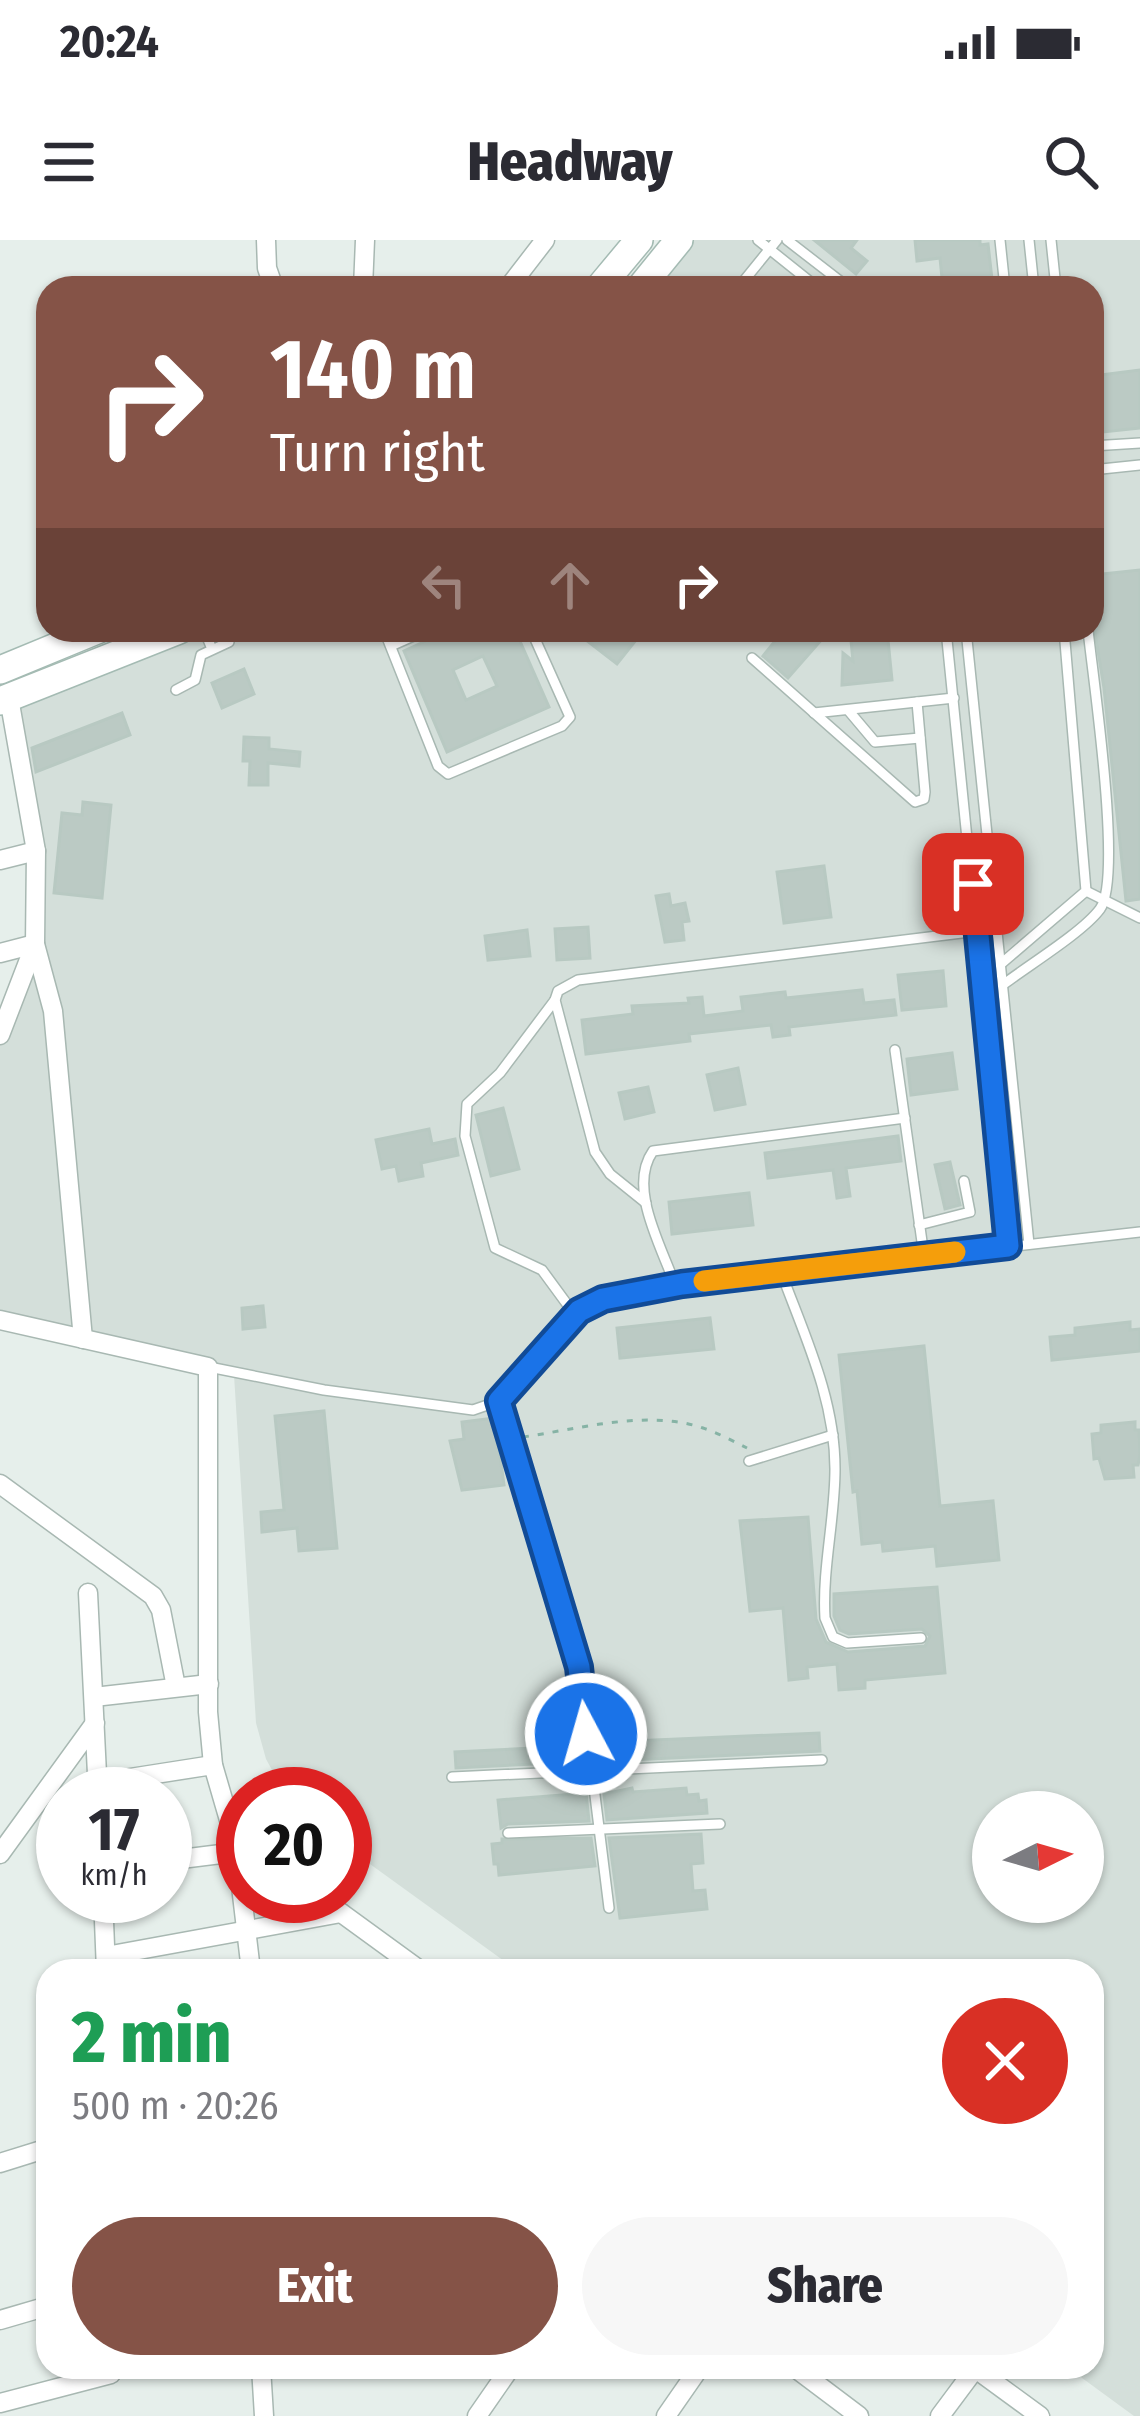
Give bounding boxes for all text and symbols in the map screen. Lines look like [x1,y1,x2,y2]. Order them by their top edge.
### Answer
text: 20:24 [60,15,159,69]
icon: menu [36,129,102,195]
icon: search [1038,129,1104,195]
text: Headway [468,130,672,194]
text: 140 m [270,319,476,420]
icon: right [72,324,228,480]
text: Turn right [270,421,485,485]
icon: left [411,552,477,618]
icon: ahead [537,552,603,618]
icon: right [663,552,729,618]
pin [922,833,1024,935]
icon: arrive [940,851,1006,917]
position arrow [523,1671,649,1797]
speed limit sign: 20 [216,1767,372,1923]
north arrow [972,1791,1104,1923]
map controls [972,1791,1104,1923]
text: 17 [89,1794,139,1866]
text: km/h [81,1857,147,1893]
text: 2 min [72,1995,231,2081]
button: close [942,1998,1068,2124]
text: 500 m · 20:26 [72,2083,279,2129]
button: Exit [72,2217,558,2355]
button: Share [582,2217,1068,2355]

